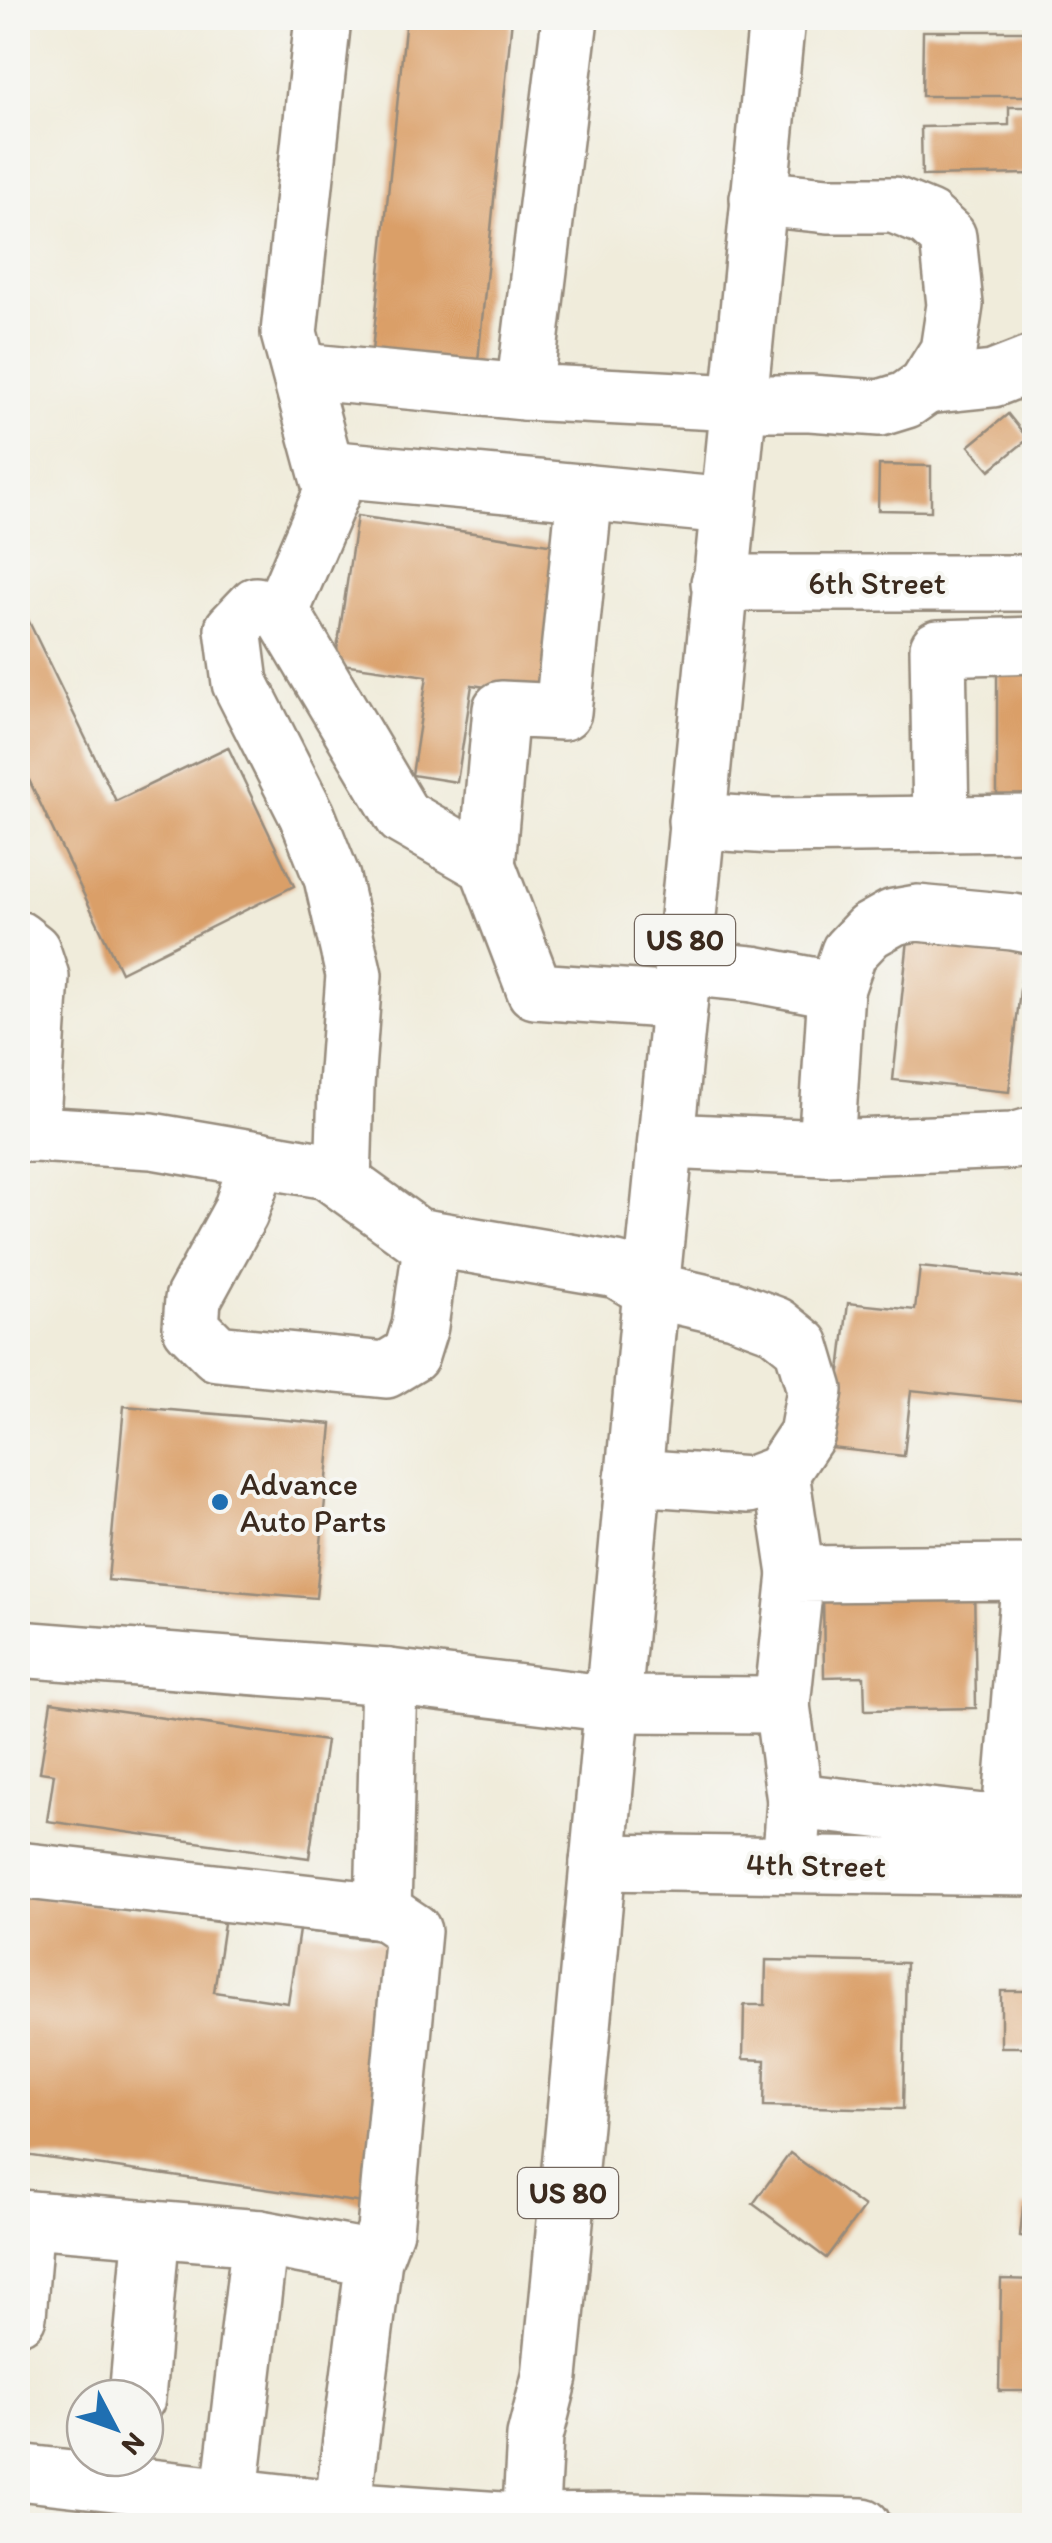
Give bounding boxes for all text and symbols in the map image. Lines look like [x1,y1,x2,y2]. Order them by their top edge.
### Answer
street label: 6th Street [808,564,946,602]
road number: US 80 [635,915,735,965]
place label: Advance Auto Parts [240,1465,387,1540]
marker: Advance Auto Parts [209,1491,231,1513]
street label: 4th Street [746,1845,886,1885]
road number: US 80 [518,2168,618,2218]
north arrow [65,2378,165,2478]
text: N [115,2426,153,2463]

